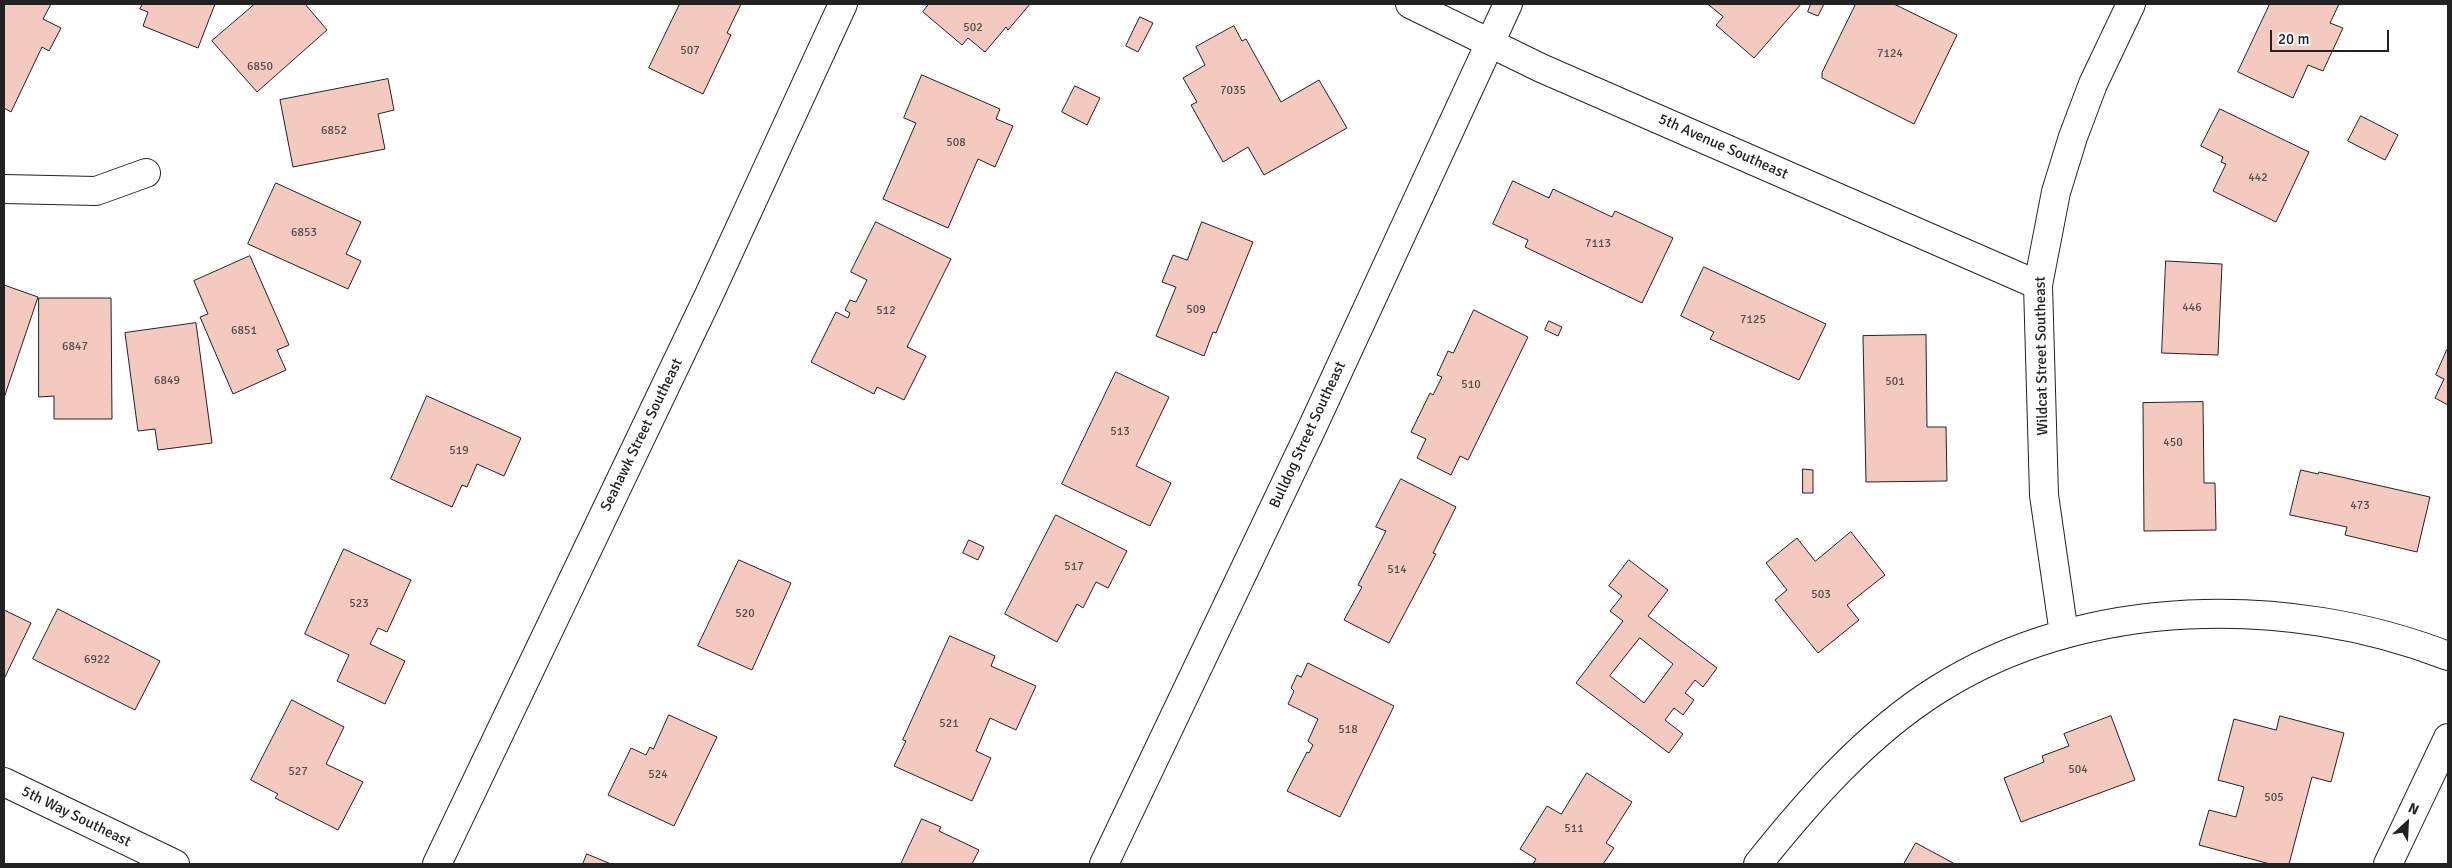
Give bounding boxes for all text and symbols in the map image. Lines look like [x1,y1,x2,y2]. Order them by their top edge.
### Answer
scale bar [2272,20,2391,52]
house number: 502 [963,21,983,35]
text: 20 m [2278,30,2309,48]
house number: 507 [680,44,700,58]
house number: 7124 [1877,47,1903,61]
house number: 6850 [247,60,273,74]
house number: 7035 [1220,84,1246,98]
street label: 5th Avenue Southeast [1656,110,1790,184]
house number: 6852 [321,124,347,138]
house number: 508 [946,136,966,150]
house number: 442 [2248,171,2268,185]
house number: 6853 [291,226,317,240]
house number: 7113 [1585,237,1611,251]
street label: Wildcat Street Southeast [2032,276,2052,436]
house number: 446 [2182,301,2202,315]
house number: 509 [1186,303,1206,317]
house number: 512 [876,304,896,318]
house number: 7125 [1740,313,1766,327]
house number: 6851 [231,324,257,338]
house number: 6847 [62,340,88,354]
street label: Seahawk Street Southeast [597,356,687,514]
street label: Bulldog Street Southeast [1266,359,1350,511]
house number: 6849 [154,374,180,388]
house number: 501 [1885,375,1905,389]
house number: 510 [1461,378,1481,392]
house number: 513 [1110,425,1130,439]
house number: 450 [2163,436,2183,450]
house number: 519 [449,444,469,458]
house number: 473 [2350,499,2370,513]
house number: 517 [1064,560,1084,574]
house number: 514 [1387,563,1407,577]
house number: 503 [1811,588,1831,602]
house number: 523 [349,597,369,611]
house number: 520 [735,607,755,621]
house number: 6922 [84,653,110,667]
house number: 521 [939,717,959,731]
house number: 518 [1338,723,1358,737]
house number: 504 [2068,763,2088,777]
house number: 527 [288,765,308,779]
house number: 524 [648,768,668,782]
street label: 5th Way Southeast [18,783,134,851]
house number: 505 [2264,791,2284,805]
north arrow [2382,798,2432,848]
text: N [2406,799,2422,819]
house number: 511 [1564,822,1584,836]

